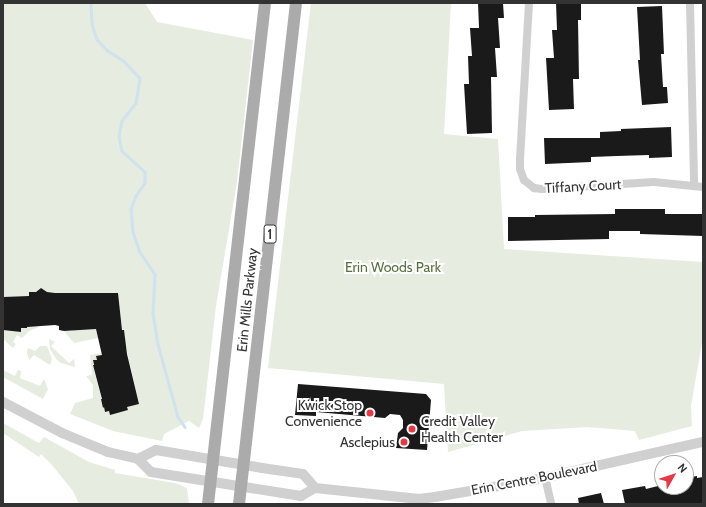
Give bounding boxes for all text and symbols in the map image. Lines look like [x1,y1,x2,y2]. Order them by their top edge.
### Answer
street label: Tiffany Court [544,176,622,196]
road number: 1 [263,223,277,245]
street label: Erin Mills Parkway [233,247,261,353]
park label: Erin Woods Park [345,259,441,275]
place label: Kwick Stop Convenience [285,397,362,430]
marker: Kwick Stop Convenience [365,408,375,418]
place label: Credit Valley Health Center [421,413,503,446]
marker: Credit Valley Health Center [406,423,418,435]
place label: Asclepius [340,434,395,450]
marker: Asclepius [398,436,410,448]
north arrow [654,455,694,495]
street label: Erin Centre Boulevard [470,458,598,498]
text: N [675,461,690,476]

